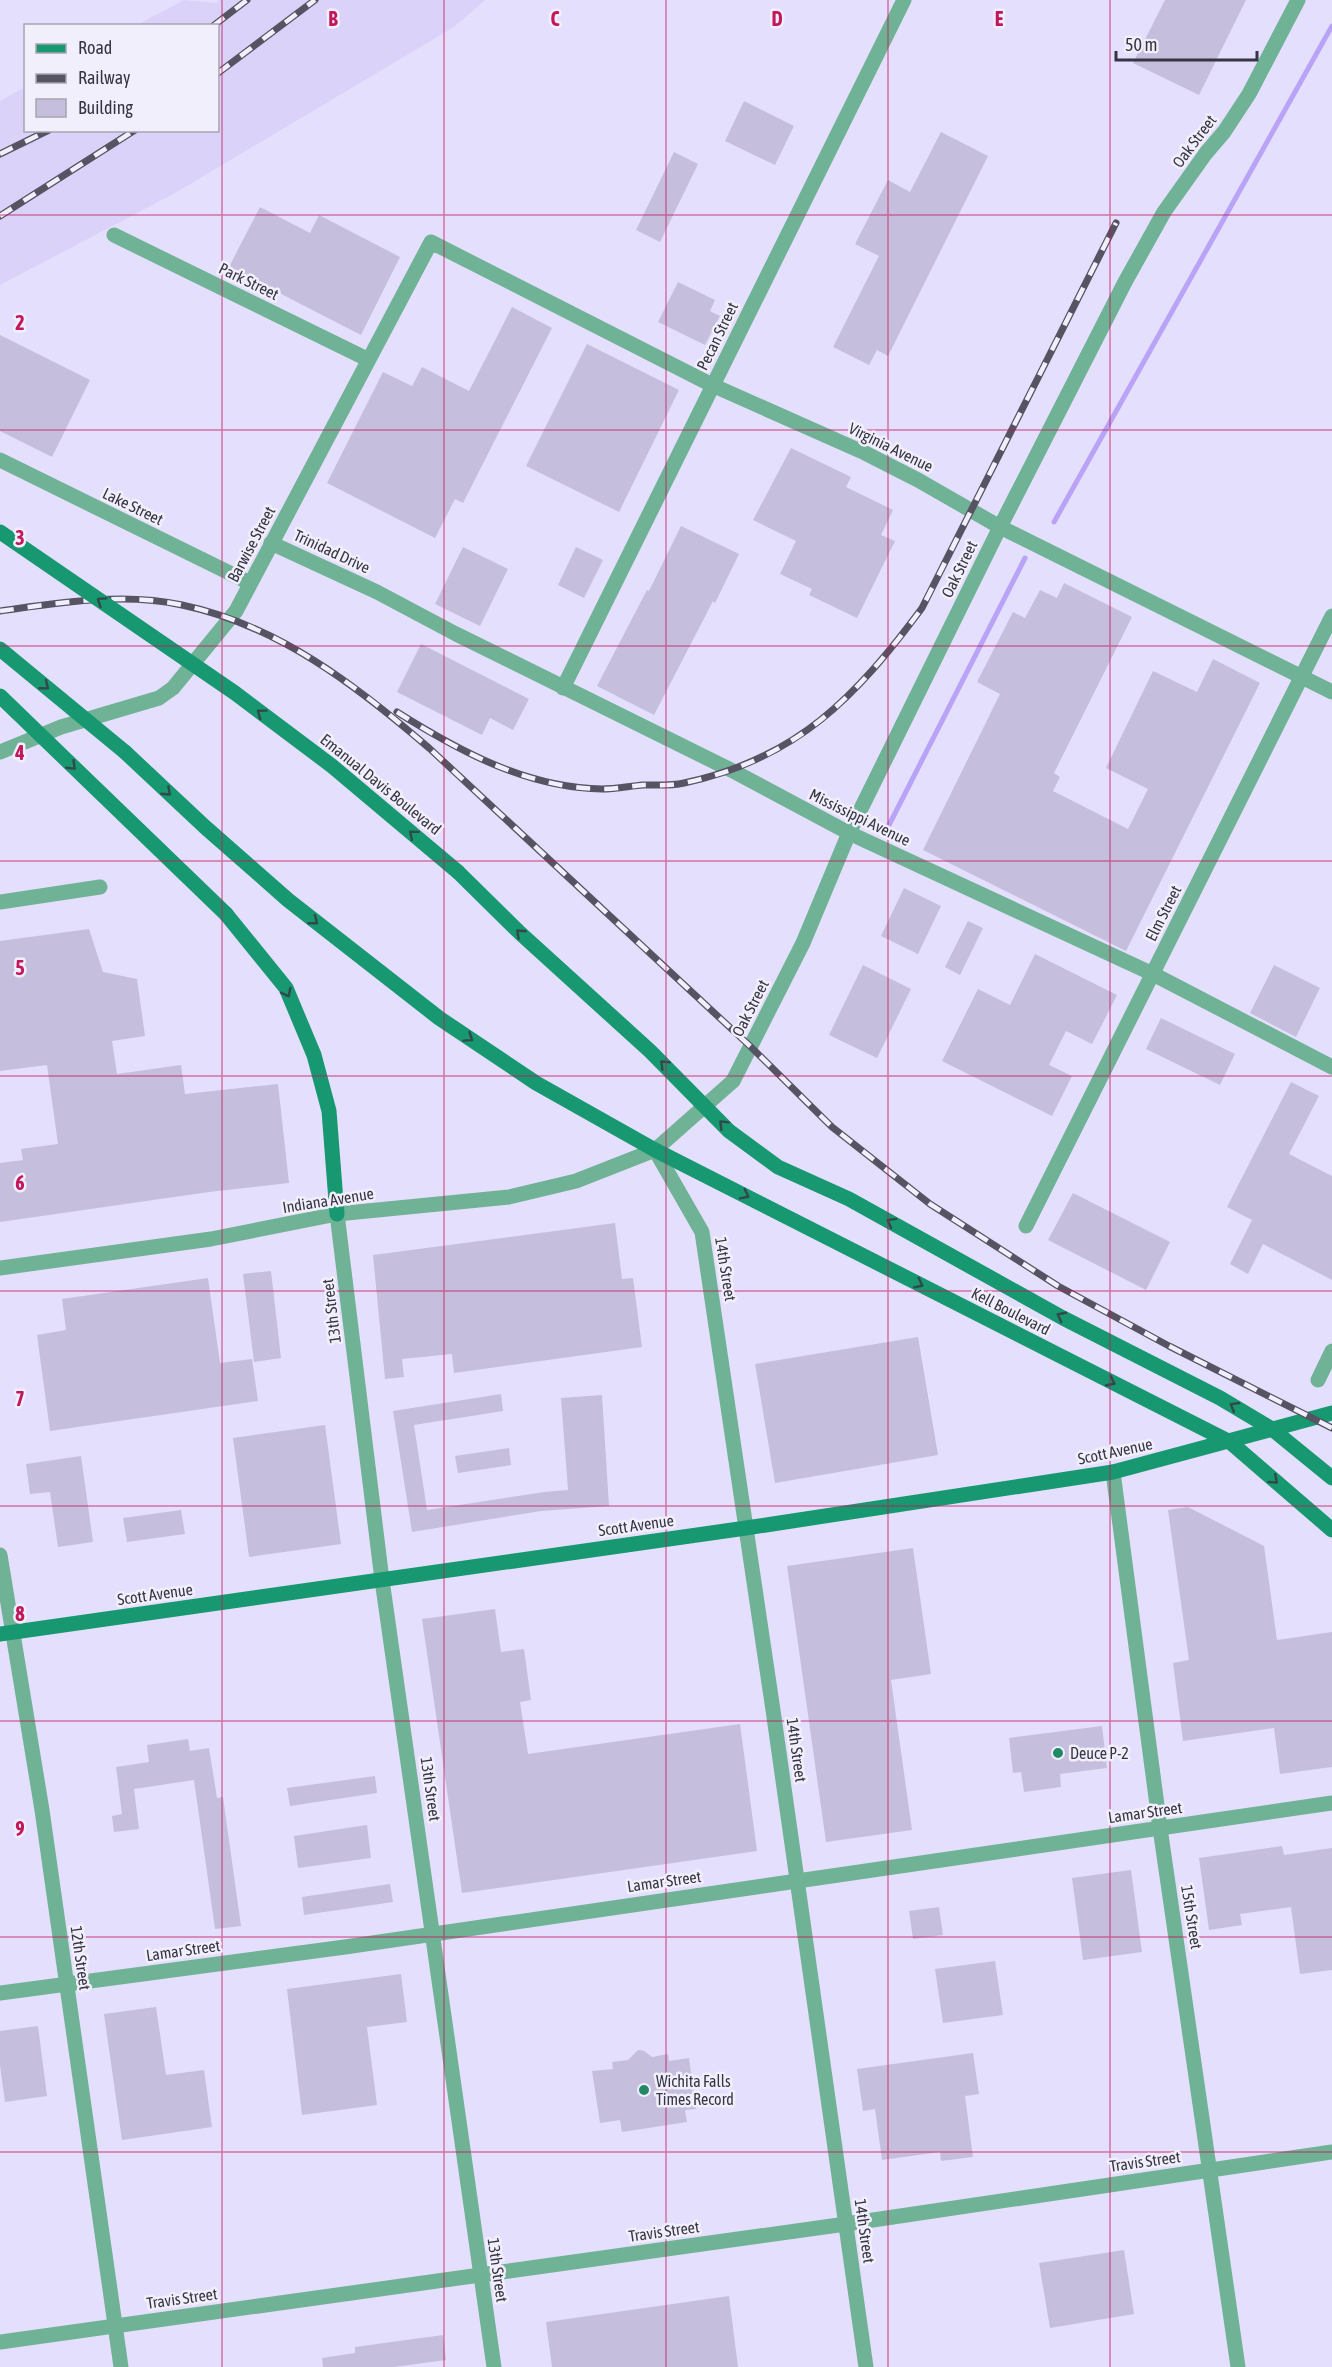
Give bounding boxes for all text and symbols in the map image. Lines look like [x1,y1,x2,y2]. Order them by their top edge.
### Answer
text: B [328,7,338,30]
text: C [551,7,560,30]
text: D [771,7,783,30]
text: E [995,7,1004,30]
legend [24,24,219,132]
scale bar [1116,24,1257,62]
text: 50 m [1125,34,1157,55]
text: Road [78,37,112,58]
text: Railway [78,67,130,88]
text: Building [78,97,133,118]
street label: Oak Street [1168,111,1220,171]
street label: Park Street [216,259,282,303]
street label: Pecan Street [693,299,741,373]
text: 2 [15,311,25,334]
street label: Virginia Avenue [845,419,936,476]
street label: Lake Street [100,484,166,528]
street label: Barwise Street [224,503,279,585]
text: 3 [15,526,25,549]
street label: Trinidad Drive [291,526,373,576]
street label: Oak Street [938,537,981,600]
one-way arrow [96,597,107,608]
one-way arrow [38,679,49,690]
one-way arrow [256,709,267,720]
street label: Emanual Davis Boulevard [317,730,445,838]
text: 4 [14,741,25,764]
one-way arrow [66,759,76,770]
one-way arrow [161,785,171,796]
street label: Mississippi Avenue [806,785,913,850]
one-way arrow [409,830,420,841]
street label: Elm Street [1141,882,1185,944]
one-way arrow [307,913,318,924]
one-way arrow [516,929,527,940]
text: 5 [15,956,25,979]
street label: Oak Street [728,976,772,1039]
one-way arrow [280,987,292,998]
one-way arrow [463,1031,473,1043]
one-way arrow [660,1061,671,1072]
one-way arrow [719,1121,730,1131]
text: 6 [15,1171,25,1194]
street label: Indiana Avenue [281,1184,375,1216]
one-way arrow [738,1188,749,1200]
one-way arrow [887,1217,897,1229]
street label: 14th Street [712,1236,740,1303]
street label: 13th Street [318,1277,344,1344]
one-way arrow [912,1277,923,1288]
street label: Kell Boulevard [969,1284,1053,1338]
one-way arrow [1056,1312,1067,1324]
one-way arrow [1105,1375,1115,1386]
text: 7 [15,1387,25,1410]
one-way arrow [1230,1402,1240,1414]
street label: Scott Avenue [1076,1434,1154,1468]
one-way arrow [1267,1473,1278,1484]
street label: Scott Avenue [597,1511,675,1539]
street label: Scott Avenue [116,1580,194,1608]
text: 8 [15,1602,25,1625]
street label: 14th Street [784,1717,810,1784]
place label: Deuce P-2 [1070,1744,1129,1762]
marker: Deuce P-2 [1051,1746,1065,1760]
street label: 13th Street [418,1756,444,1823]
street label: Lamar Street [1107,1798,1184,1826]
text: 9 [15,1817,25,1840]
street label: Lamar Street [626,1867,703,1895]
street label: 15th Street [1178,1884,1206,1951]
street label: 12th Street [68,1925,94,1992]
street label: Lamar Street [145,1936,222,1964]
place label: Wichita Falls Times Record [656,2072,734,2108]
marker: Wichita Falls Times Record [637,2083,651,2097]
street label: Travis Street [1109,2147,1182,2175]
street label: 14th Street [852,2198,878,2265]
street label: Travis Street [628,2217,701,2245]
street label: 13th Street [485,2237,511,2304]
street label: Travis Street [146,2284,219,2312]

